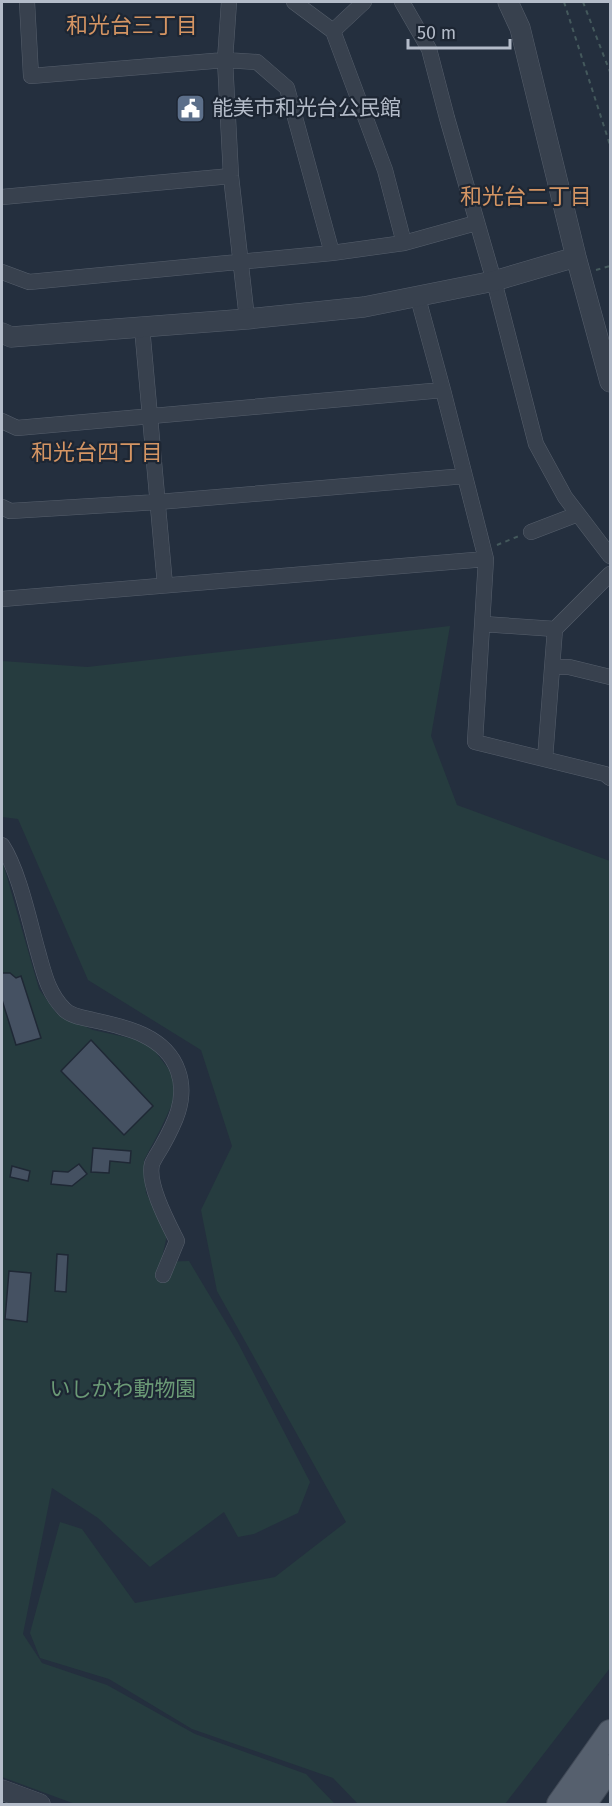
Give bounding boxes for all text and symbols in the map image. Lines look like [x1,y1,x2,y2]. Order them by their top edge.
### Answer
district label: 和光台三丁目 [66,12,198,39]
scale bar [408,12,510,50]
text: 50 m [417,22,456,44]
public building icon: 能美市和光台公民館 [175,92,207,124]
place label: 能美市和光台公民館 [212,95,401,121]
district label: 和光台二丁目 [460,183,592,210]
district label: 和光台四丁目 [31,439,163,466]
park label: いしかわ動物園 [50,1376,197,1402]

